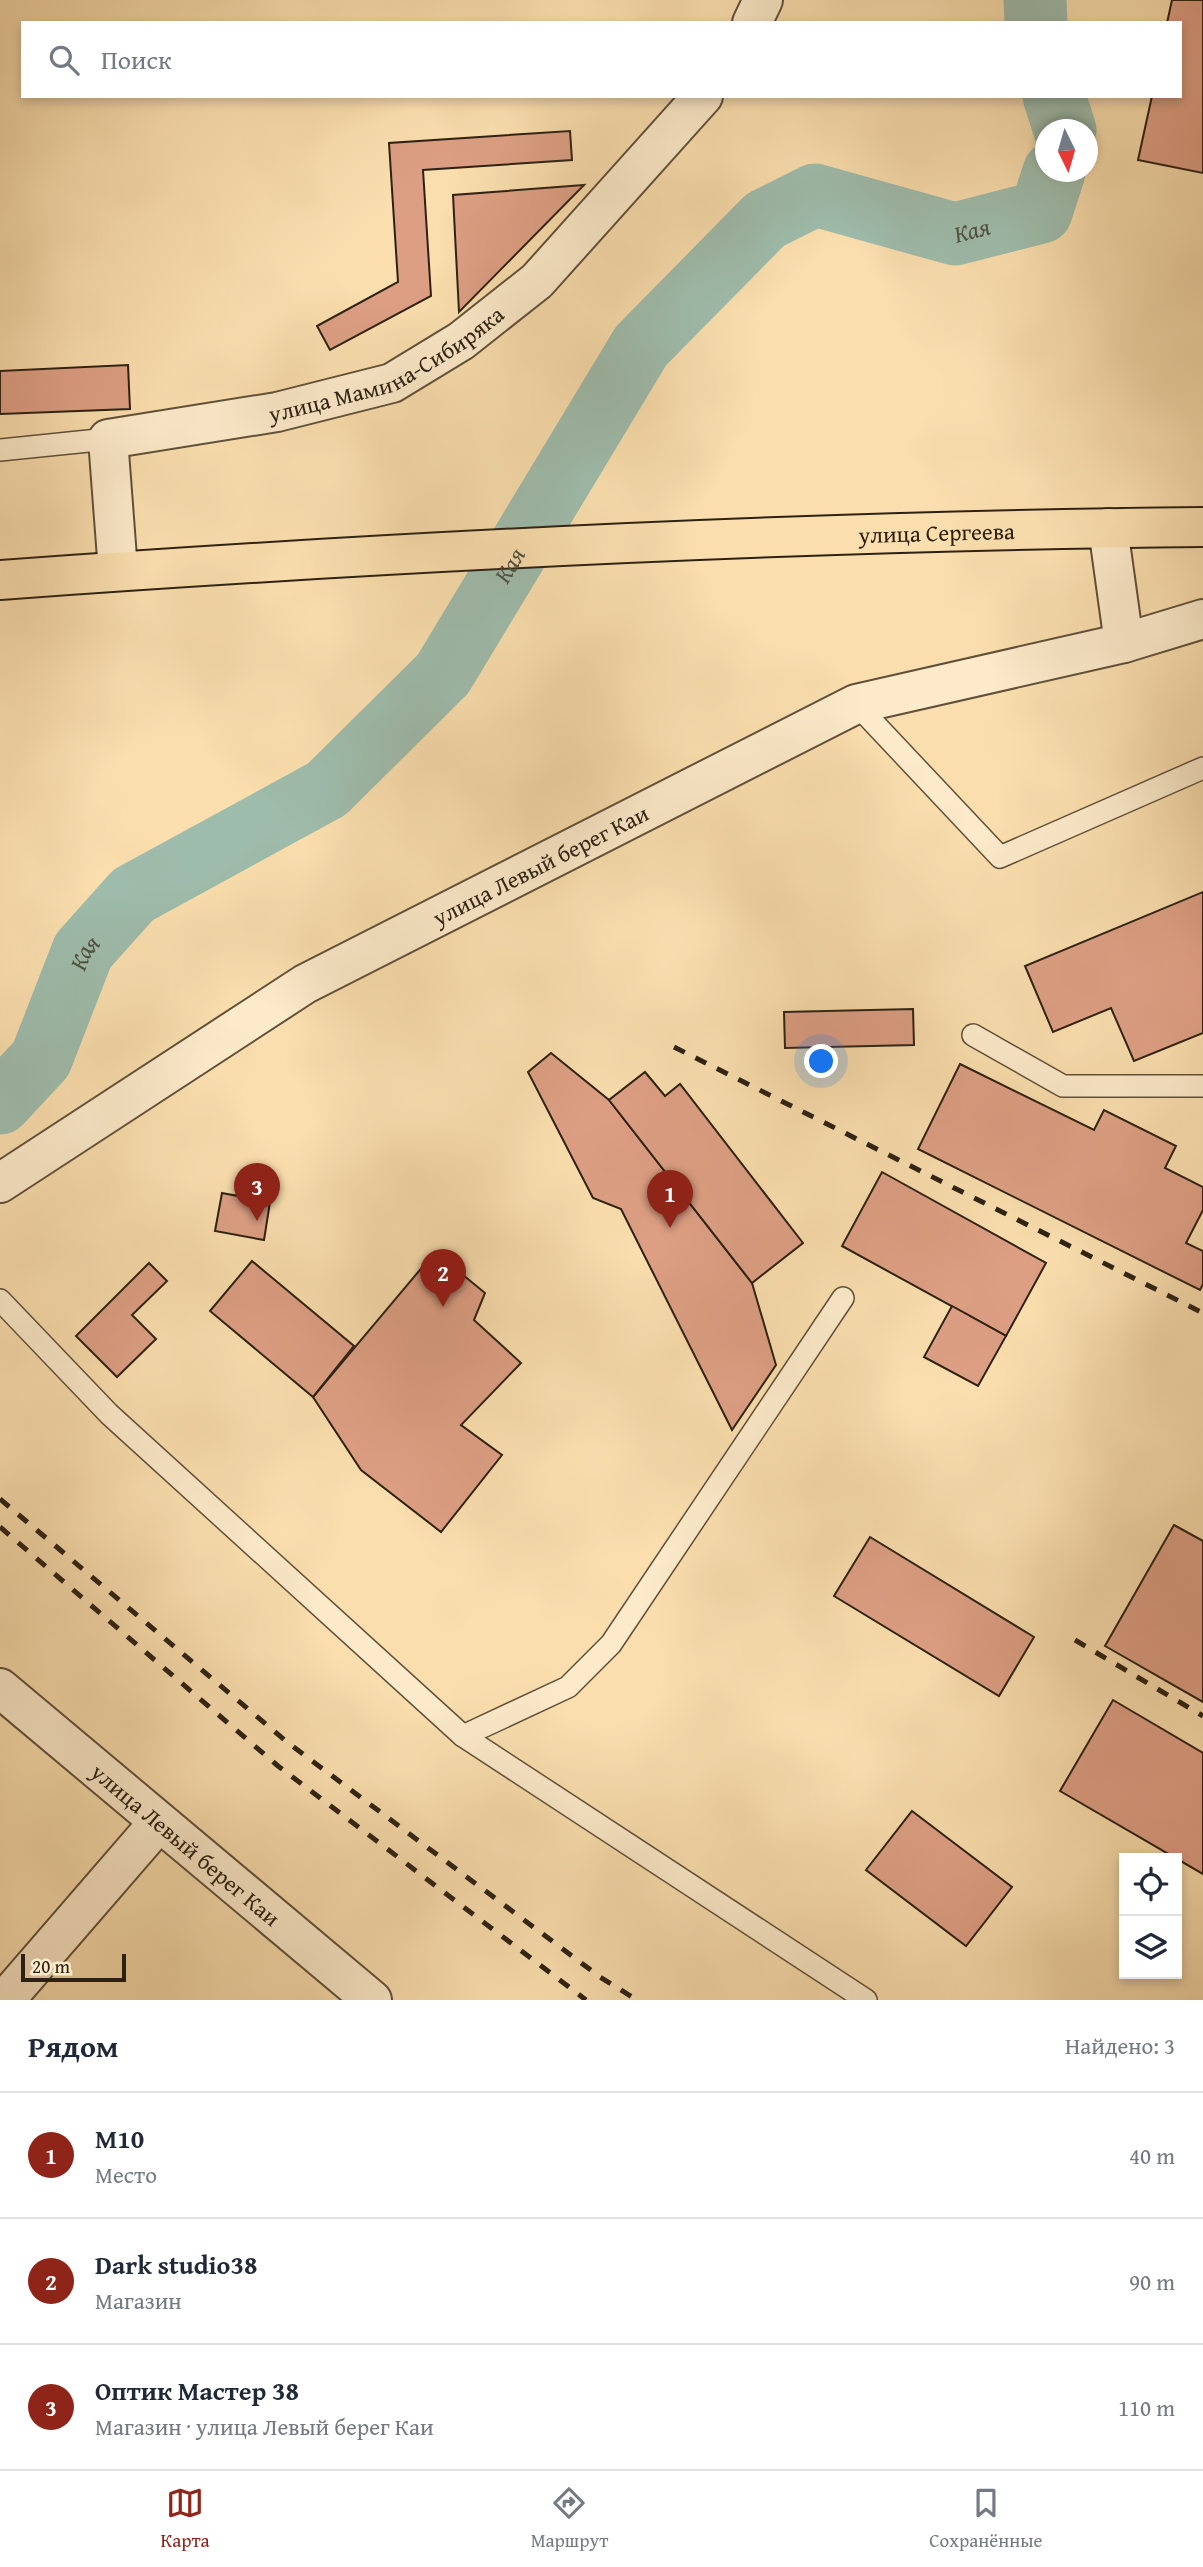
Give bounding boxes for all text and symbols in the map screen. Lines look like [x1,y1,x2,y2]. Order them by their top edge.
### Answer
search box [21,21,1182,98]
text: Поиск [101,40,172,79]
icon: search [45,41,83,79]
north arrow [1035,119,1098,182]
water label: Кая [950,208,994,251]
street label: улица Мамина-Сибиряка [265,297,510,430]
street label: улица Сергеева [857,514,1015,551]
water label: Кая [485,540,533,589]
street label: улица Левый берег Каи [426,796,654,934]
water label: Кая [60,926,108,975]
your location [804,1044,838,1078]
pin: 3 [234,1163,280,1221]
pin: 1 [647,1170,693,1228]
pin: 2 [420,1249,466,1307]
street label: улица Левый берег Каи [84,1754,288,1934]
map controls [1119,1853,1182,1979]
button: locate [1119,1853,1182,1916]
button: layers [1119,1916,1182,1979]
scale bar [21,1951,126,1983]
text: 20 m [32,1952,70,1980]
text: Рядом [28,2024,119,2068]
text: Найдено: 3 [1065,2029,1175,2062]
text: M10 [95,2119,144,2158]
text: 1 [45,2139,57,2172]
text: 40 m [1129,2139,1175,2172]
text: Место [95,2158,157,2191]
text: Dark studio38 [95,2245,257,2284]
text: 2 [45,2265,57,2298]
text: 90 m [1129,2265,1175,2298]
text: Магазин [95,2284,182,2317]
text: Оптик Мастер 38 [95,2371,299,2410]
text: 3 [45,2391,57,2424]
text: 110 m [1118,2391,1175,2424]
text: Магазин · улица Левый берег Каи [95,2410,434,2443]
tab: Карта [160,2484,210,2554]
tab: Маршрут [531,2484,608,2554]
tab: Сохранённые [929,2484,1042,2554]

